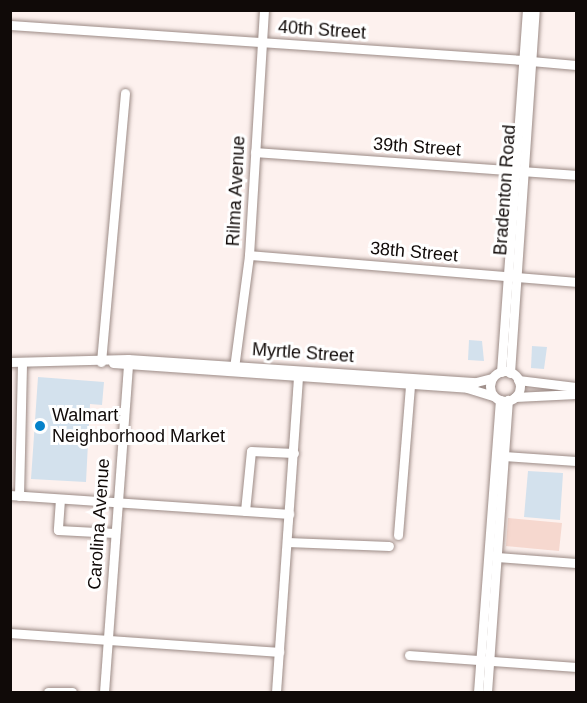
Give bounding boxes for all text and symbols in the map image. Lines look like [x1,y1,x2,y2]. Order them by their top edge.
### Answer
street label: 40th Street [277,16,367,44]
street label: Bradenton Road [490,124,520,256]
street label: 39th Street [372,133,462,161]
street label: Rilma Avenue [222,135,250,247]
street label: 38th Street [369,237,459,267]
street label: Myrtle Street [251,339,355,367]
place label: Walmart Neighborhood Market [52,405,225,448]
marker: Walmart Neighborhood Market [33,419,47,433]
street label: Carolina Avenue [84,457,114,591]

